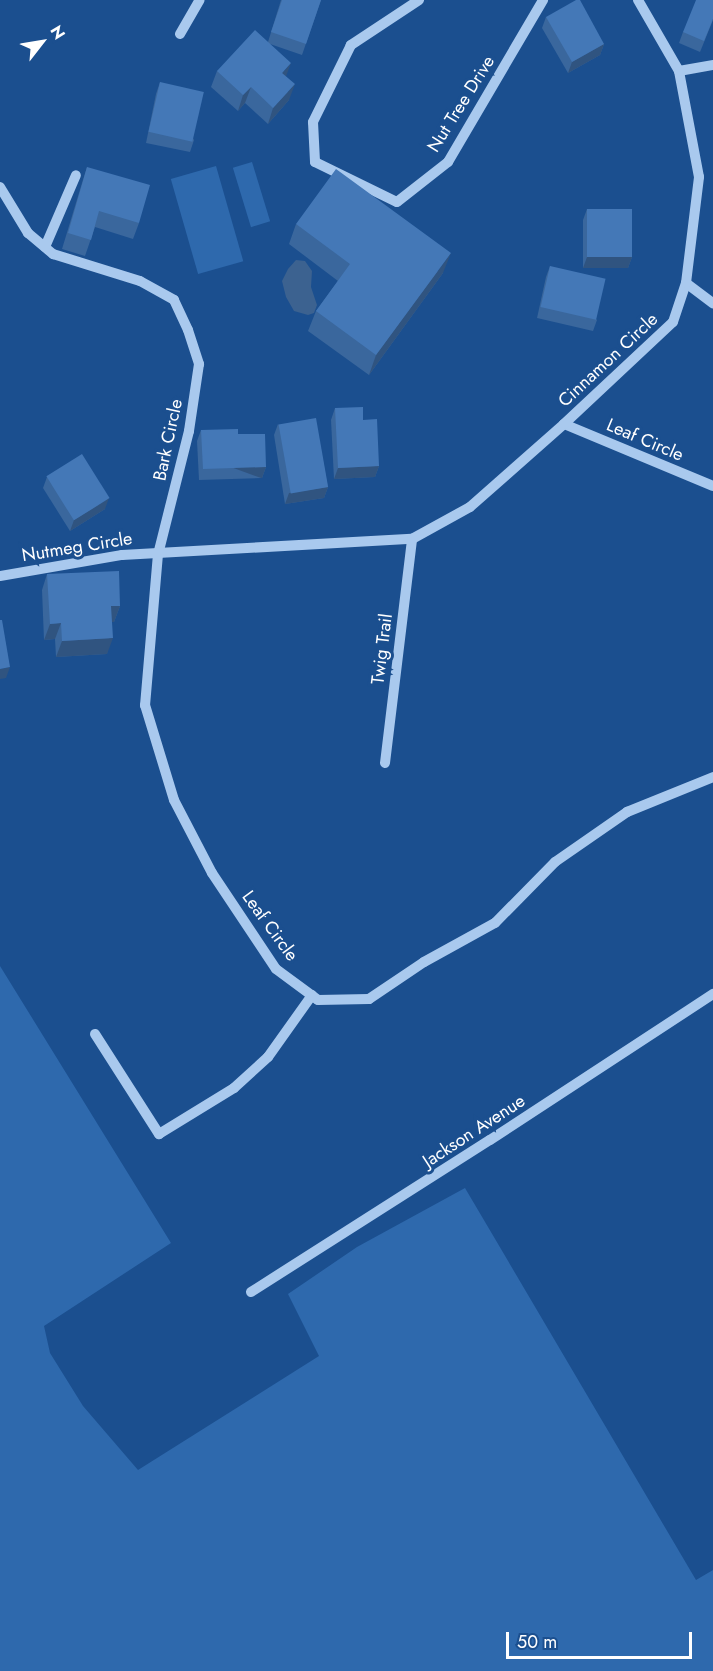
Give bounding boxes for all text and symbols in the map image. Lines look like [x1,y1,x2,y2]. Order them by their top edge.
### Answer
north arrow [12,12,72,72]
text: N [45,21,71,44]
street label: Nut Tree Drive [423,52,499,156]
street label: Cinnamon Circle [554,308,662,412]
street label: Bark Circle [149,397,187,483]
street label: Leaf Circle [603,414,687,466]
street label: Nutmeg Circle [20,528,134,566]
street label: Twig Trail [367,612,397,686]
street label: Leaf Circle [237,887,303,965]
street label: Jackson Avenue [419,1090,529,1172]
scale bar [509,1620,695,1658]
text: 50 m [517,1629,557,1655]

